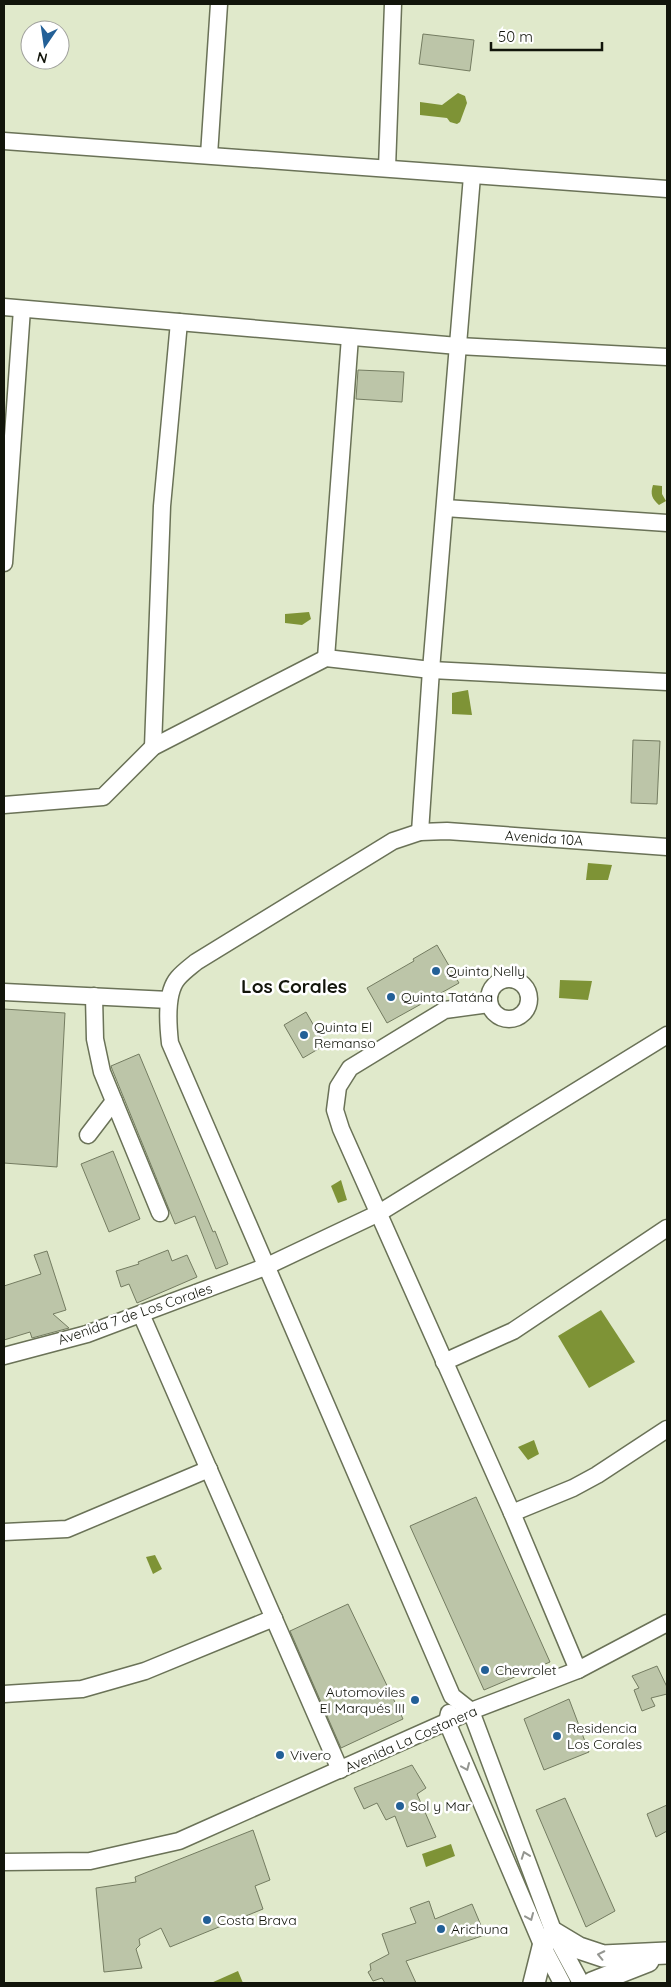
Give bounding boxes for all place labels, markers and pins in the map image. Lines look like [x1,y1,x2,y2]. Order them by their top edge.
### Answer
place label: Quinta Nelly [446,962,525,980]
marker: Quinta Nelly [430,965,442,977]
place label: Quinta Tatána [401,988,493,1006]
marker: Quinta Tatána [385,991,397,1003]
place label: Quinta El Remanso [314,1018,376,1052]
marker: Quinta El Remanso [298,1029,310,1041]
place label: Chevrolet [495,1661,557,1679]
marker: Chevrolet [479,1664,491,1676]
place label: Automoviles El Marqués III [320,1683,405,1717]
marker: Automoviles El Marqués III [409,1694,421,1706]
place label: Residencia Los Corales [567,1719,642,1753]
marker: Residencia Los Corales [551,1730,563,1742]
place label: Vivero [290,1746,331,1764]
marker: Vivero [274,1749,286,1761]
place label: Sol y Mar [410,1797,471,1815]
marker: Sol y Mar [394,1800,406,1812]
place label: Costa Brava [217,1911,297,1929]
marker: Costa Brava [201,1914,213,1926]
place label: Arichuna [451,1920,508,1938]
marker: Arichuna [435,1923,447,1935]

